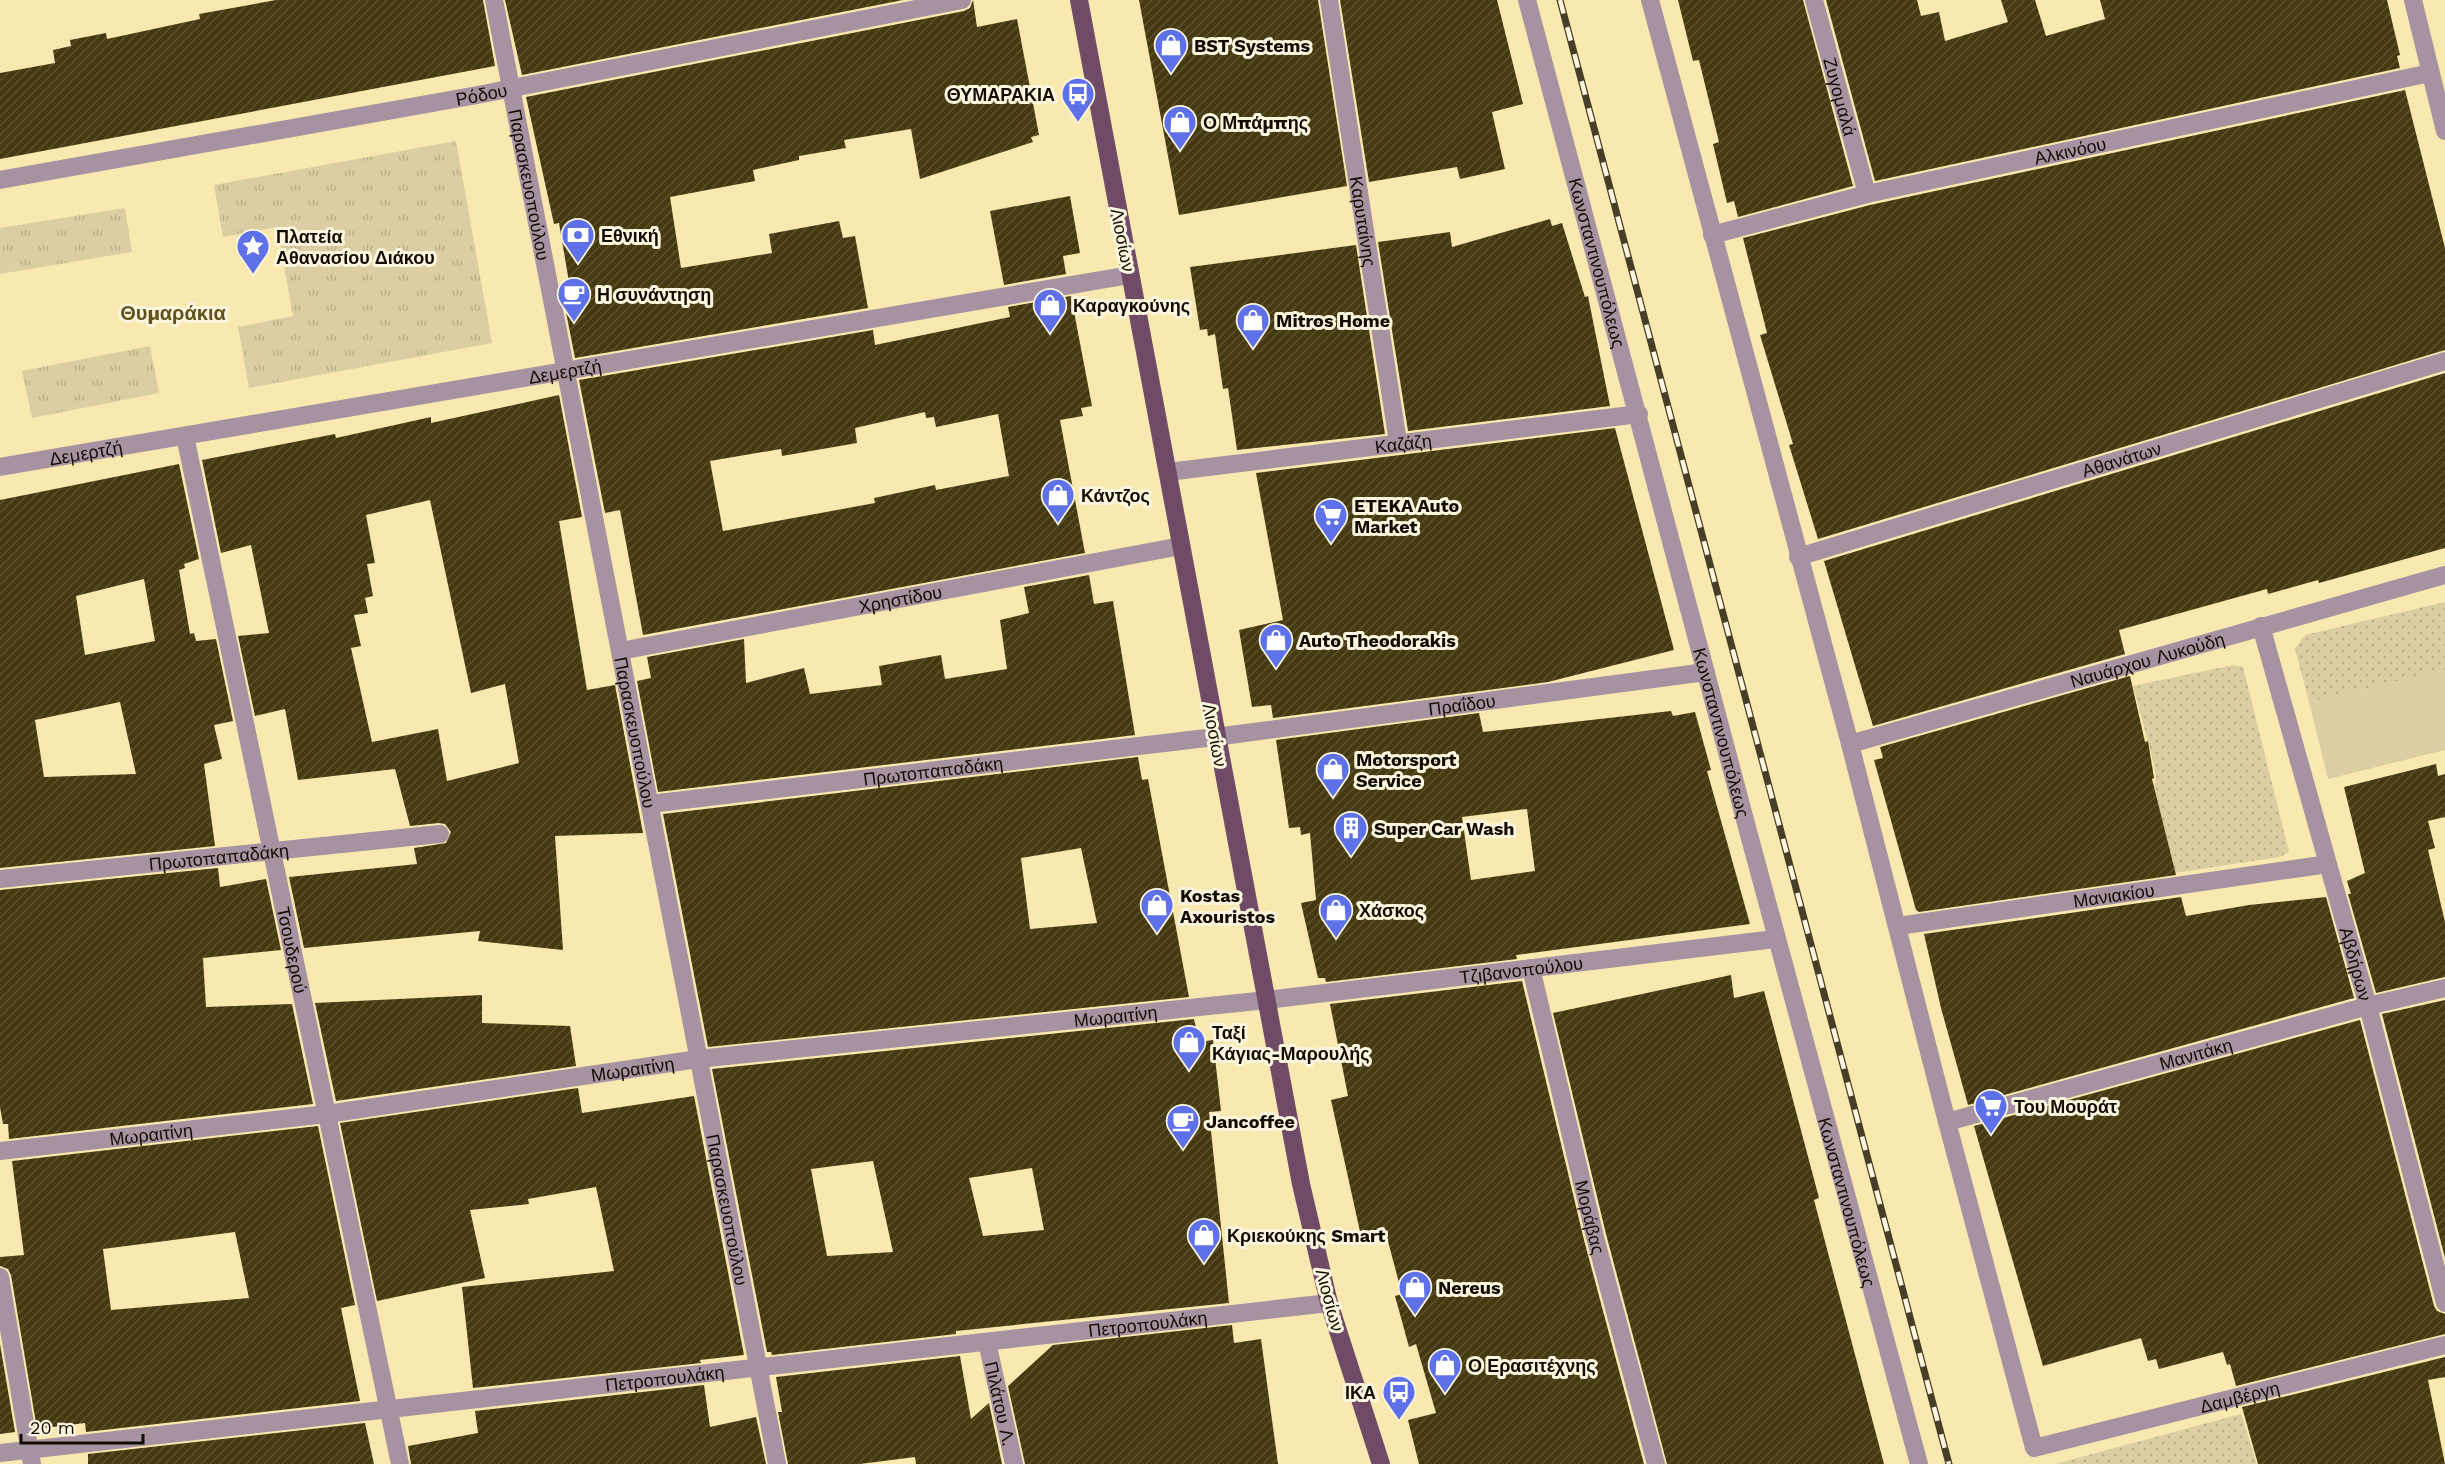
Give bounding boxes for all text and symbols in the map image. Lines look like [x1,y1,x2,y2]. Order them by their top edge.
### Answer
shop icon: BST Systems [1153,27,1189,74]
place label: BST Systems [1194,35,1311,56]
street label: Ζυγομαλά [1820,55,1861,138]
bus stop icon: ΘΥΜΑΡΑΚΙΑ [1060,76,1096,123]
street label: Ρόδου [454,79,509,109]
place label: ΘΥΜΑΡΑΚΙΑ [947,84,1055,105]
shop icon: Ο Μπάμπης [1162,104,1198,151]
street label: Παρασκευοπούλου [505,107,555,262]
place label: Ο Μπάμπης [1203,112,1308,133]
street label: Αλκινόου [2032,132,2108,168]
street label: Καρυταίνης [1346,175,1381,268]
street label: Κωνσταντινουπόλεως [1565,176,1630,350]
street label: Λιοσίων [1107,206,1139,274]
bank icon: Εθνική [560,217,596,264]
place label: Εθνική [601,225,659,246]
place label: Πλατεία Αθανασίου Διάκου [276,226,435,268]
place icon: Πλατεία Αθανασίου Διάκου [235,228,271,275]
cafe icon: Η συνάντηση [556,276,592,323]
place label: Η συνάντηση [597,284,711,305]
shop icon: Καραγκούνης [1032,287,1068,334]
place label: Καραγκούνης [1073,295,1190,316]
district label: Θυμαράκια [120,301,226,325]
shop icon: Mitros Home [1235,302,1271,349]
place label: Mitros Home [1276,310,1390,331]
street label: Δεμερτζή [527,354,603,388]
street label: Καζάζη [1374,429,1433,457]
street label: Δεμερτζή [48,436,124,469]
street label: Αθανάτων [2079,437,2164,481]
shop icon: Κάντζος [1040,477,1076,524]
place label: Κάντζος [1081,485,1150,507]
place label: ETEKA Auto Market [1354,495,1460,537]
supermarket icon: ETEKA Auto Market [1313,497,1349,544]
street label: Χρηστίδου [857,580,944,617]
shop icon: Auto Theodorakis [1258,622,1294,669]
street label: Ναυάρχου Λυκούδη [2068,628,2227,691]
place label: Auto Theodorakis [1299,630,1456,651]
street label: Κωνσταντινουπόλεως [1689,645,1755,820]
street label: Παρασκευοπούλου [611,655,660,810]
street label: Πραΐδου [1427,689,1497,719]
street label: Λιοσίων [1199,701,1231,769]
place label: Motorsport Service [1356,749,1456,791]
shop icon: Motorsport Service [1315,751,1351,798]
street label: Πρωτοπαπαδάκη [862,752,1004,789]
building icon: Super Car Wash [1333,810,1369,857]
place label: Super Car Wash [1374,818,1514,839]
street label: Πρωτοπαπαδάκη [148,839,290,874]
street label: Μανιακίου [2072,879,2156,911]
place label: Kostas Axouristos [1180,885,1275,927]
shop icon: Kostas Axouristos [1139,887,1175,934]
shop icon: Χάσκος [1318,892,1354,939]
place label: Χάσκος [1359,900,1424,921]
street label: Τσουδερού [273,905,312,995]
street label: Αβδήρων [2336,925,2377,1003]
street label: Τζιβανοπούλου [1458,952,1584,987]
street label: Μωραιτίνη [1073,1001,1158,1030]
place label: Ταξί Κάγιας-Μαρουλής [1212,1022,1370,1064]
shop icon: Ταξί Κάγιας-Μαρουλής [1171,1024,1207,1071]
street label: Μανιτάκη [2157,1033,2235,1074]
street label: Μωραιτίνη [590,1052,676,1085]
supermarket icon: Του Μουράτ [1973,1088,2009,1135]
place label: Του Μουράτ [2014,1096,2117,1117]
cafe icon: Jancoffee [1165,1103,1201,1150]
place label: Jancoffee [1206,1111,1295,1132]
street label: Κωνσταντινουπόλεως [1814,1115,1880,1290]
street label: Μωραιτίνη [108,1119,194,1149]
street label: Παρασκευοπούλου [703,1132,753,1287]
street label: Μοράβας [1571,1178,1610,1256]
shop icon: Κριεκούκης Smart [1186,1217,1222,1264]
place label: Κριεκούκης Smart [1227,1225,1386,1246]
street label: Λιοσίων [1312,1266,1348,1334]
shop icon: Nereus [1397,1269,1433,1316]
place label: Nereus [1438,1277,1501,1298]
street label: Πετροπουλάκη [1087,1306,1208,1341]
shop icon: Ο Ερασιτέχνης [1427,1347,1463,1394]
place label: Ο Ερασιτέχνης [1468,1355,1596,1376]
street label: Πιλάτου Λ. [981,1359,1020,1448]
street label: Πετροπουλάκη [604,1361,725,1395]
bus stop icon: ΙΚΑ [1381,1374,1417,1421]
street label: Δαμβέργη [2198,1376,2282,1417]
place label: ΙΚΑ [1345,1382,1376,1403]
scale bar [21,1407,142,1445]
text: 20 m [30,1417,75,1438]

